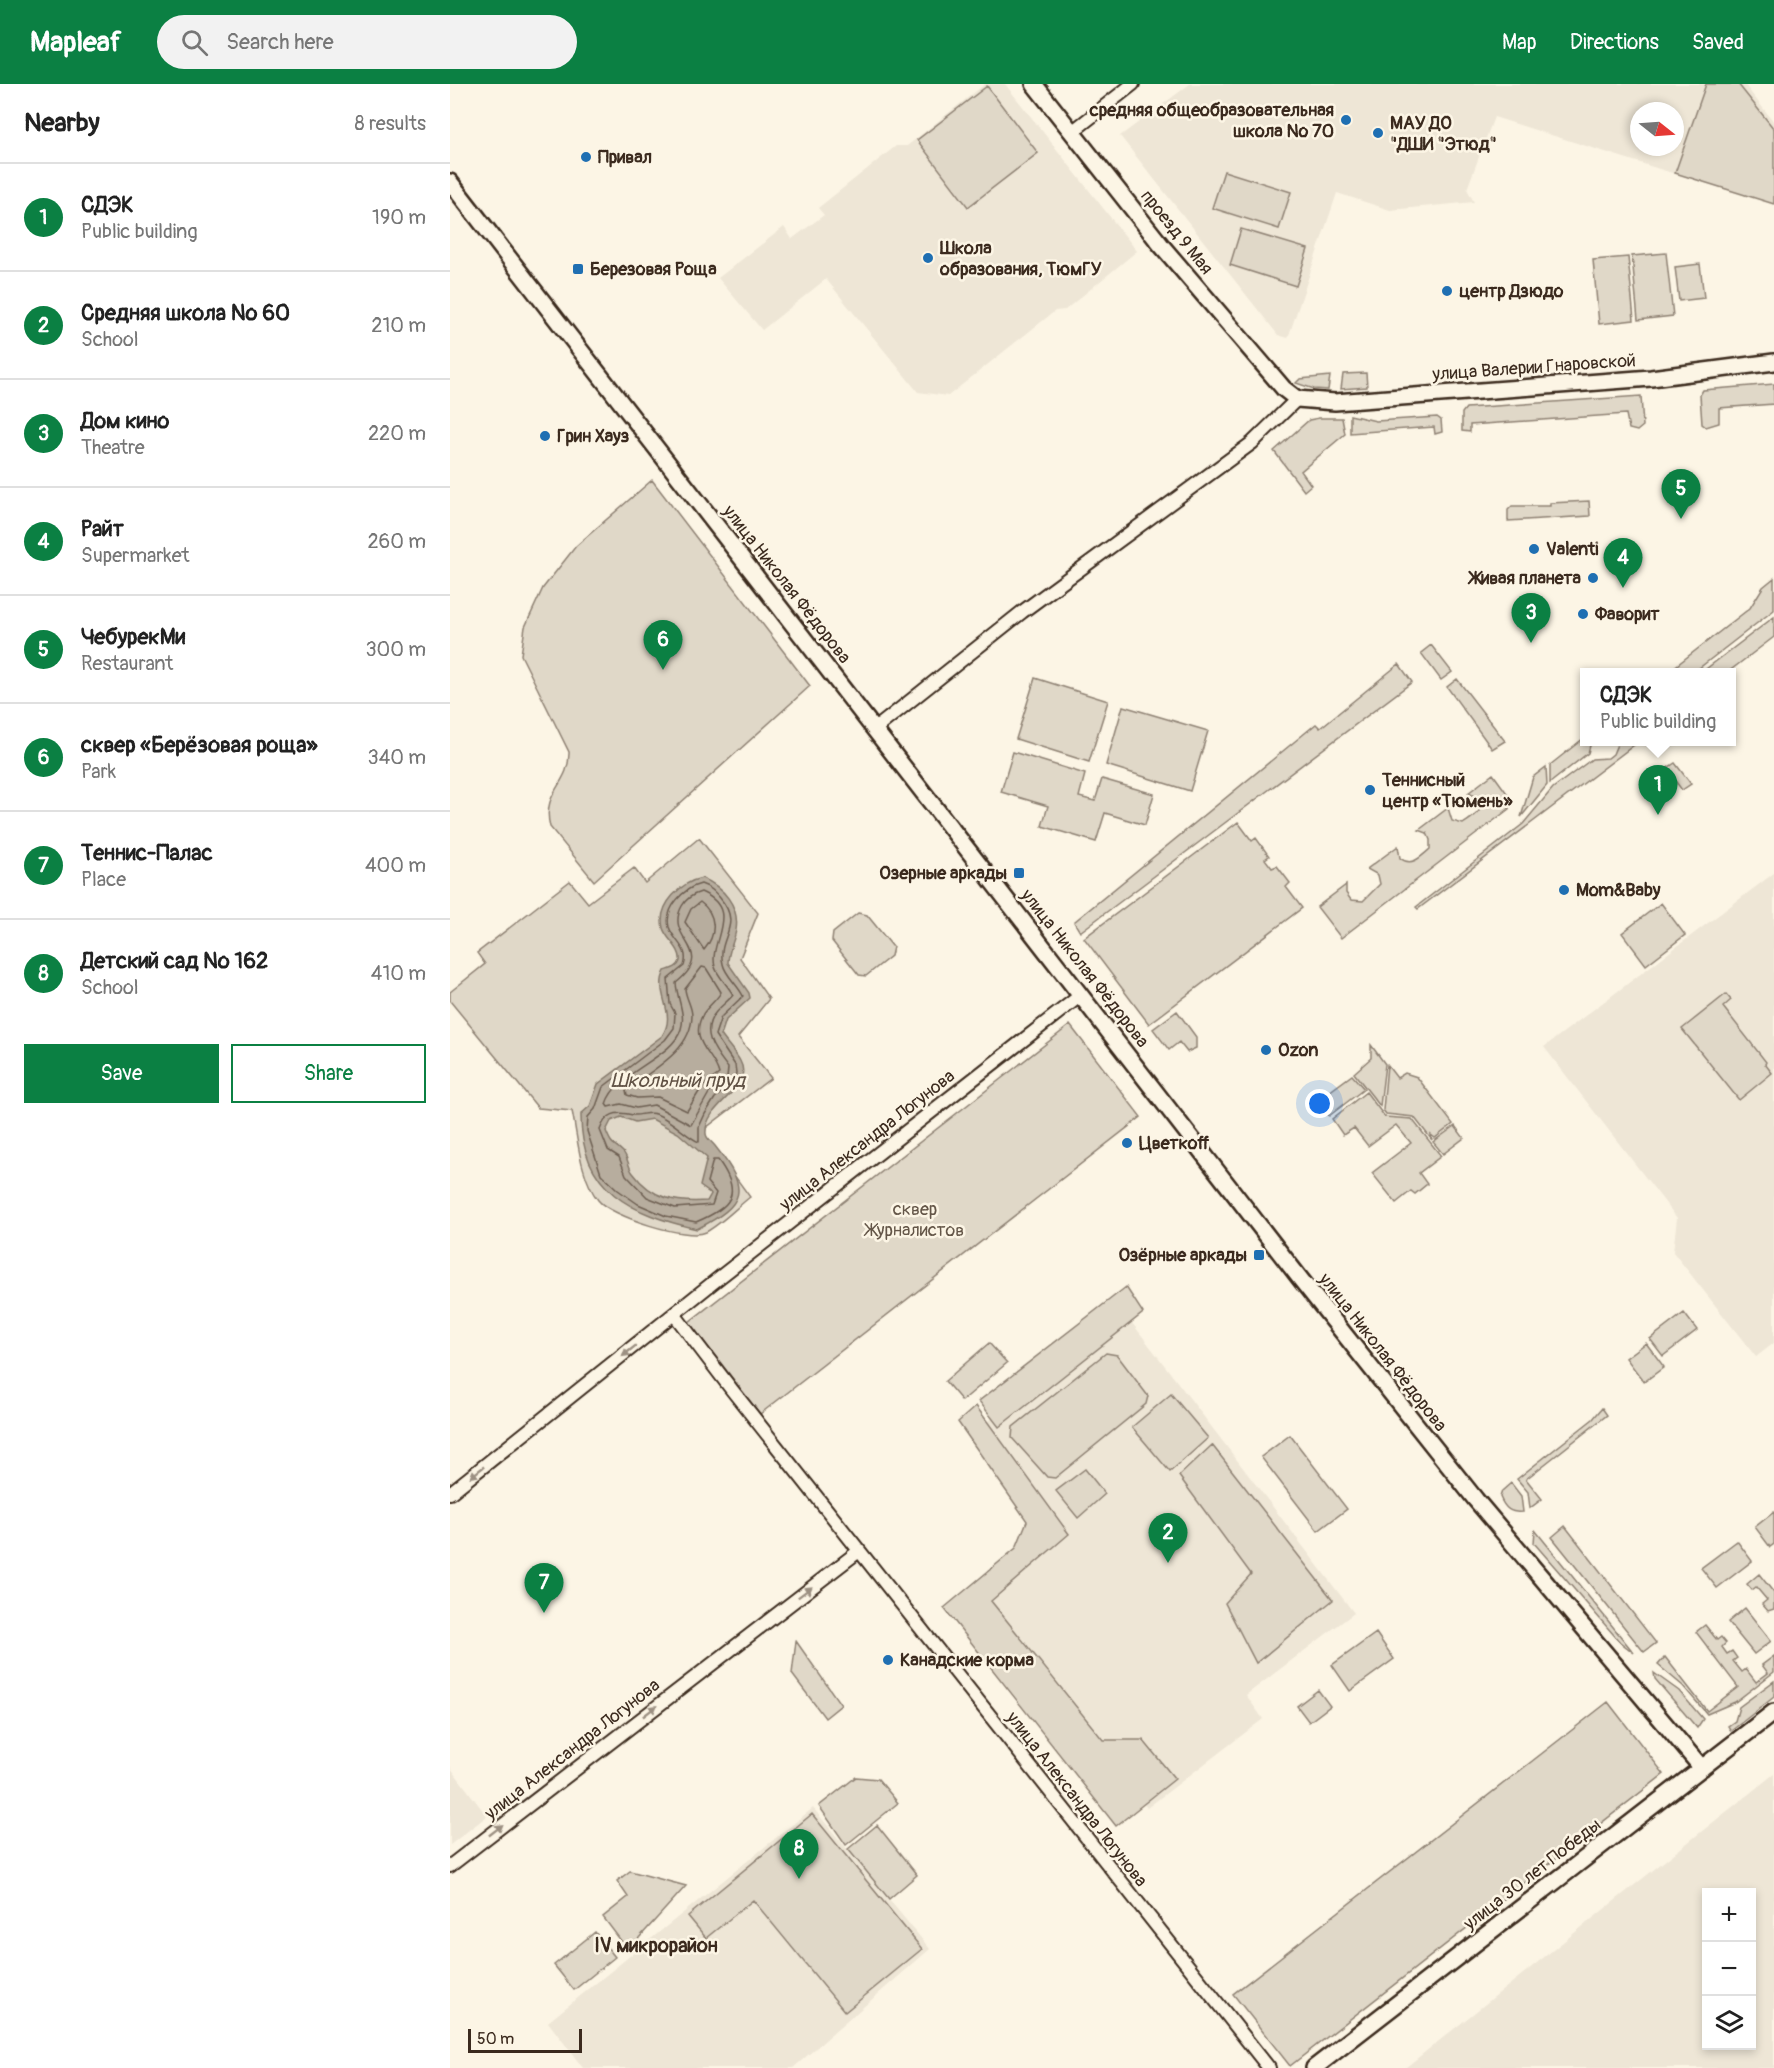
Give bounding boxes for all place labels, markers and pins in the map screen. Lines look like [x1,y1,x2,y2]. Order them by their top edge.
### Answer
place label: средняя общеобразовательная школа № 70 [1089,99,1334,143]
place label: МАУ ДО "ДШИ "Этюд" [1390,112,1497,156]
marker: средняя общеобразовательная школа № 70 [1339,113,1353,127]
marker: МАУ ДО "ДШИ "Этюд" [1371,126,1385,140]
place label: Привал [598,146,652,169]
marker: Привал [579,150,593,164]
place label: Школа образования, ТюмГУ [939,237,1102,281]
marker: Школа образования, ТюмГУ [921,251,935,265]
place label: Березовая Роща [590,258,717,281]
marker: Березовая Роща [571,262,585,276]
place label: центр Дзюдо [1459,280,1564,303]
marker: центр Дзюдо [1440,284,1454,298]
place label: Грин Хауз [557,425,630,448]
marker: Грин Хауз [538,429,552,443]
pin: 5 [1662,470,1700,519]
place label: Valenti [1546,538,1598,561]
pin: 4 [1604,538,1642,588]
marker: Valenti [1527,542,1541,556]
place label: Живая планета [1467,567,1582,590]
marker: Живая планета [1586,571,1600,585]
pin: 3 [1512,594,1550,643]
place label: Фаворит [1594,603,1660,626]
marker: Фаворит [1576,607,1590,621]
pin: 6 [644,620,682,670]
pin: 1 [1638,766,1678,815]
place label: Теннисный центр «Тюмень» [1381,769,1514,813]
marker: Теннисный центр «Тюмень» [1363,783,1377,797]
place label: Озерные аркады [879,862,1007,885]
marker: Озерные аркады [1012,866,1026,880]
place label: Mom&Baby [1576,879,1661,902]
marker: Mom&Baby [1557,883,1571,897]
place label: Ozon [1278,1039,1318,1062]
marker: Ozon [1259,1043,1273,1057]
place label: Цветкоff [1139,1132,1209,1155]
marker: Цветкоff [1120,1136,1134,1150]
place label: Озёрные аркады [1118,1244,1247,1267]
marker: Озёрные аркады [1252,1248,1266,1262]
pin: 2 [1148,1514,1188,1563]
pin: 7 [524,1564,563,1613]
place label: Канадские корма [900,1649,1034,1672]
marker: Канадские корма [881,1653,895,1667]
pin: 8 [780,1830,818,1879]

